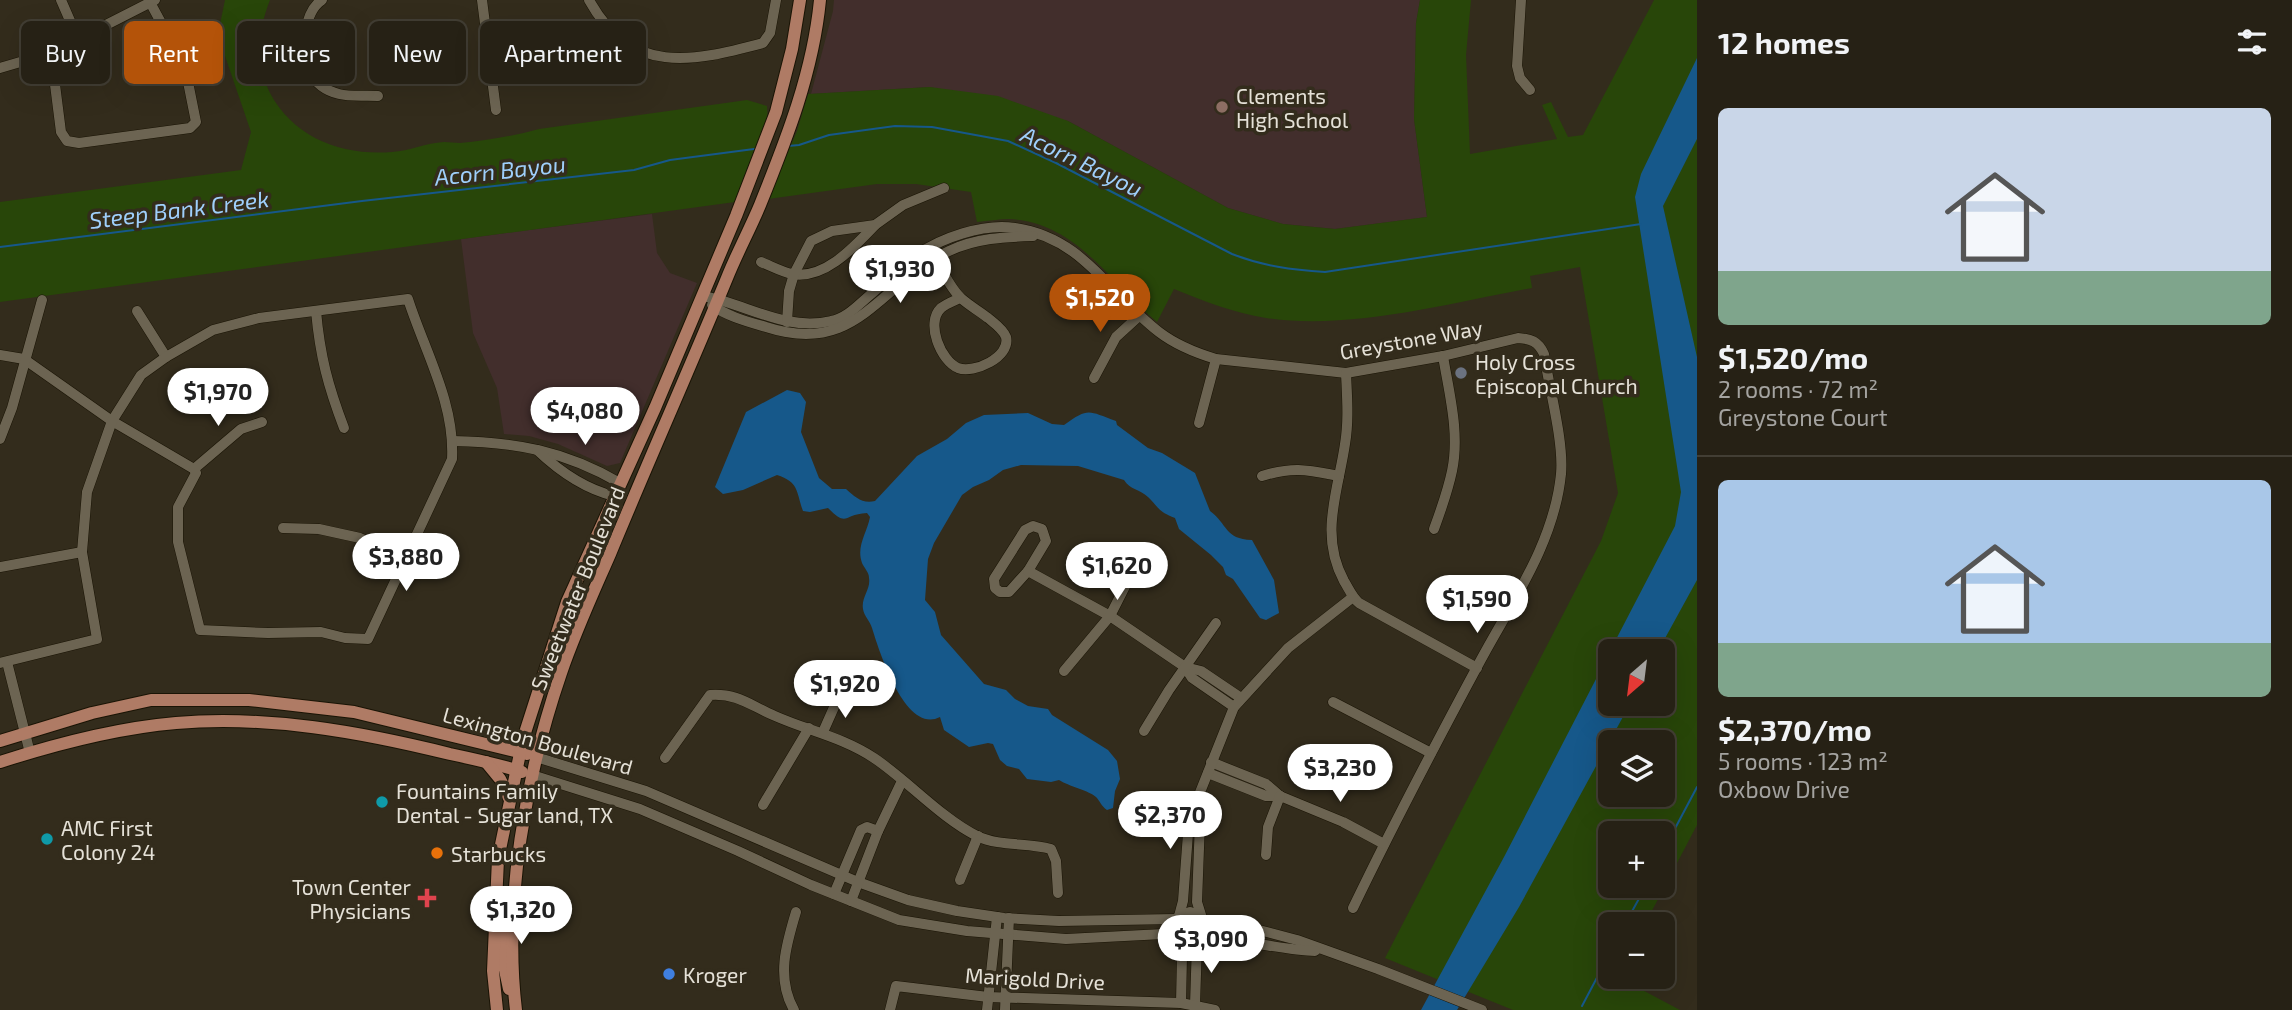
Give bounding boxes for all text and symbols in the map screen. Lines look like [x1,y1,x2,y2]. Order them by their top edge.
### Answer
chip: Buy [21,21,110,84]
chip: Rent [124,21,223,84]
chip: Filters [237,21,355,84]
chip: New [369,21,466,84]
chip: Apartment [480,21,646,84]
icon: filters [2233,23,2271,61]
text: 12 homes [1718,24,1850,60]
place label: Clements High School [1236,83,1349,132]
marker: Clements High School [1214,99,1230,115]
water label: Acorn Bayou [1016,119,1147,202]
water label: Acorn Bayou [432,149,567,191]
icon: home [1932,154,2058,280]
water label: Steep Bank Creek [87,184,271,234]
pin: $1,930 [843,246,957,305]
text: $1,930 [865,254,935,282]
pin: $1,520 [1043,274,1157,334]
text: $1,520 [1065,283,1135,311]
street label: Greystone Way [1338,314,1484,364]
text: $1,520/mo [1718,339,1868,375]
place label: Holy Cross Episcopal Church [1475,349,1638,398]
marker: Holy Cross Episcopal Church [1453,365,1469,381]
pin: $1,970 [161,368,275,428]
text: 2 rooms · 72 m² [1718,375,1878,403]
text: $1,970 [183,377,253,405]
pin: $4,080 [528,388,642,447]
text: $4,080 [547,396,623,424]
text: Greystone Court [1718,403,1887,431]
street label: Sweetwater Boulevard [525,483,629,693]
icon: home [1932,526,2058,652]
pin: $3,880 [349,534,463,593]
text: $3,880 [368,542,444,570]
pin: $1,620 [1060,542,1174,602]
text: $1,620 [1082,551,1152,579]
pin: $1,590 [1420,576,1534,635]
text: $1,590 [1442,584,1512,612]
north arrow [1598,639,1675,716]
map controls [1598,639,1675,989]
pin: $1,920 [788,660,902,720]
text: $1,920 [810,669,880,697]
street label: Lexington Boulevard [440,701,636,779]
text: $2,370/mo [1718,711,1872,747]
button: layers [1598,730,1675,807]
pin: $3,230 [1283,744,1397,804]
text: 5 rooms · 123 m² [1718,747,1888,775]
text: $3,230 [1304,753,1376,781]
text: Oxbow Drive [1718,775,1850,803]
place label: Fountains Family Dental - Sugar land, TX [396,778,613,827]
pin: $2,370 [1113,792,1227,851]
marker: Fountains Family Dental - Sugar land, TX [374,794,390,810]
text: $2,370 [1134,800,1206,828]
place label: AMC First Colony 24 [61,815,155,864]
button: + [1598,821,1675,898]
marker: AMC First Colony 24 [39,831,55,847]
place label: Starbucks [451,841,546,866]
marker: Starbucks [429,845,445,861]
place label: Town Center Physicians [292,874,412,923]
pin: $1,320 [464,886,578,946]
marker: Town Center Physicians [417,888,437,908]
text: $1,320 [486,895,556,923]
button: − [1598,912,1675,989]
pin: $3,090 [1154,916,1268,975]
text: $3,090 [1174,924,1248,952]
place label: Kroger [683,962,747,987]
street label: Marigold Drive [964,962,1106,994]
marker: Kroger [661,966,677,982]

